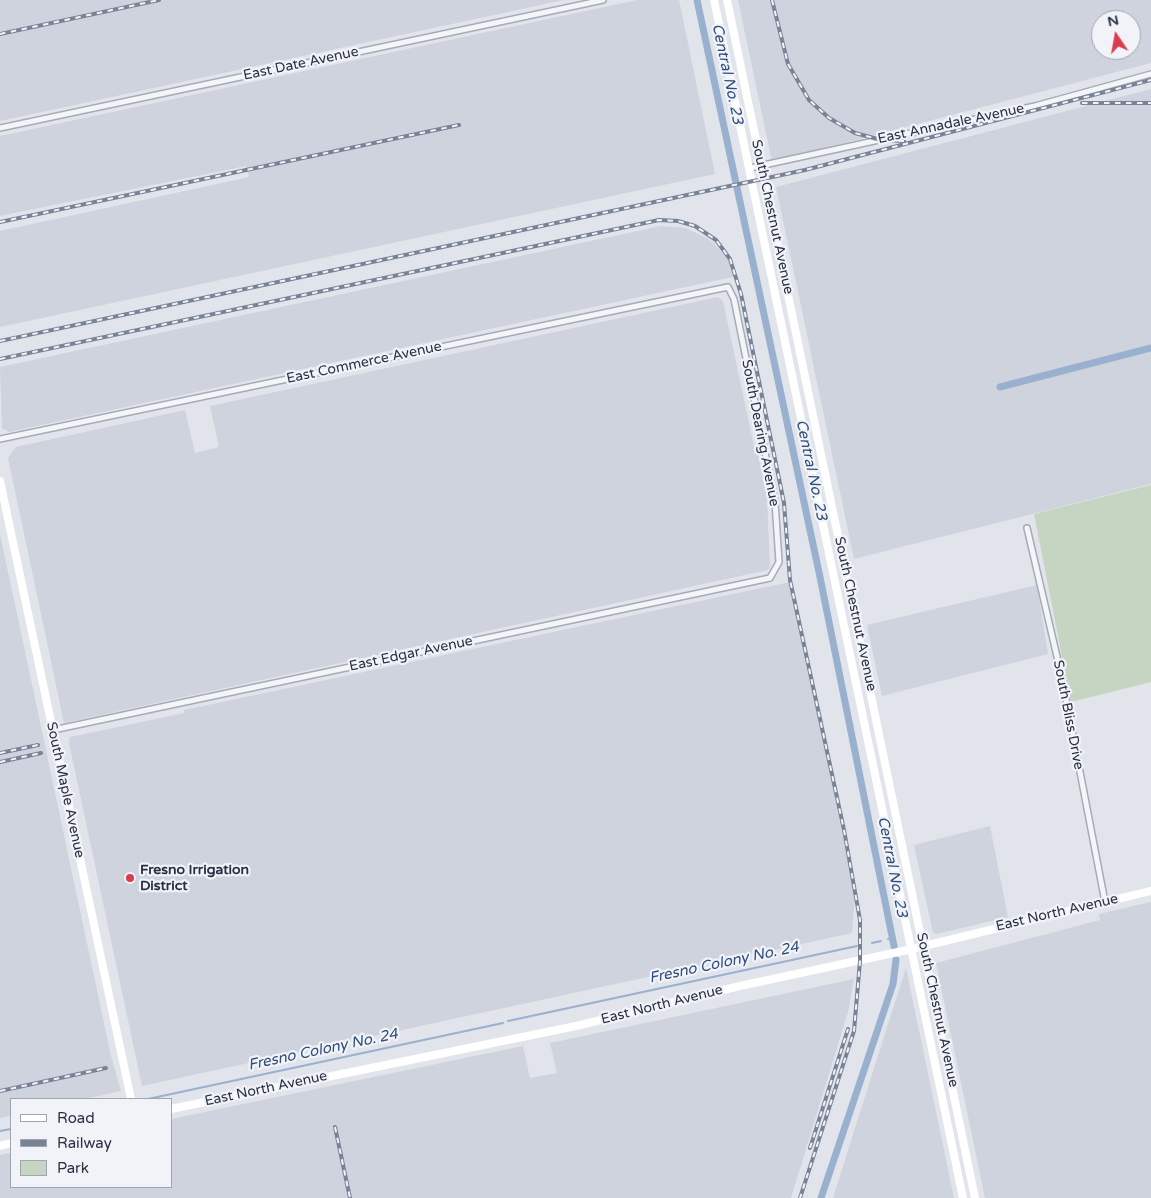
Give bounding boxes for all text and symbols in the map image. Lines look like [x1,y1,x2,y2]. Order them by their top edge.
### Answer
north arrow [1091,10,1141,60]
text: N [1106,11,1120,30]
water label: Central No. 23 [708,22,746,126]
street label: East Date Avenue [242,44,360,84]
street label: East Annadale Avenue [876,100,1026,148]
street label: South Chestnut Avenue [747,138,797,296]
street label: East Commerce Avenue [285,338,443,388]
street label: South Dearing Avenue [738,358,782,508]
water label: Central No. 23 [792,418,830,522]
street label: South Chestnut Avenue [830,535,880,693]
street label: East Edgar Avenue [348,633,474,675]
street label: South Bliss Drive [1049,659,1087,771]
street label: South Maple Avenue [42,720,88,860]
water label: Central No. 23 [873,815,911,919]
place label: Fresno Irrigation District [140,862,249,894]
marker: Fresno Irrigation District [124,872,136,884]
street label: East North Avenue [994,891,1120,935]
street label: South Chestnut Avenue [912,931,962,1089]
water label: Fresno Colony No. 24 [647,938,801,988]
street label: East North Avenue [599,982,725,1028]
water label: Fresno Colony No. 24 [246,1025,400,1075]
street label: East North Avenue [203,1068,329,1110]
legend [10,1098,172,1188]
text: Road [57,1109,95,1127]
text: Railway [57,1134,112,1152]
text: Park [57,1159,89,1177]

